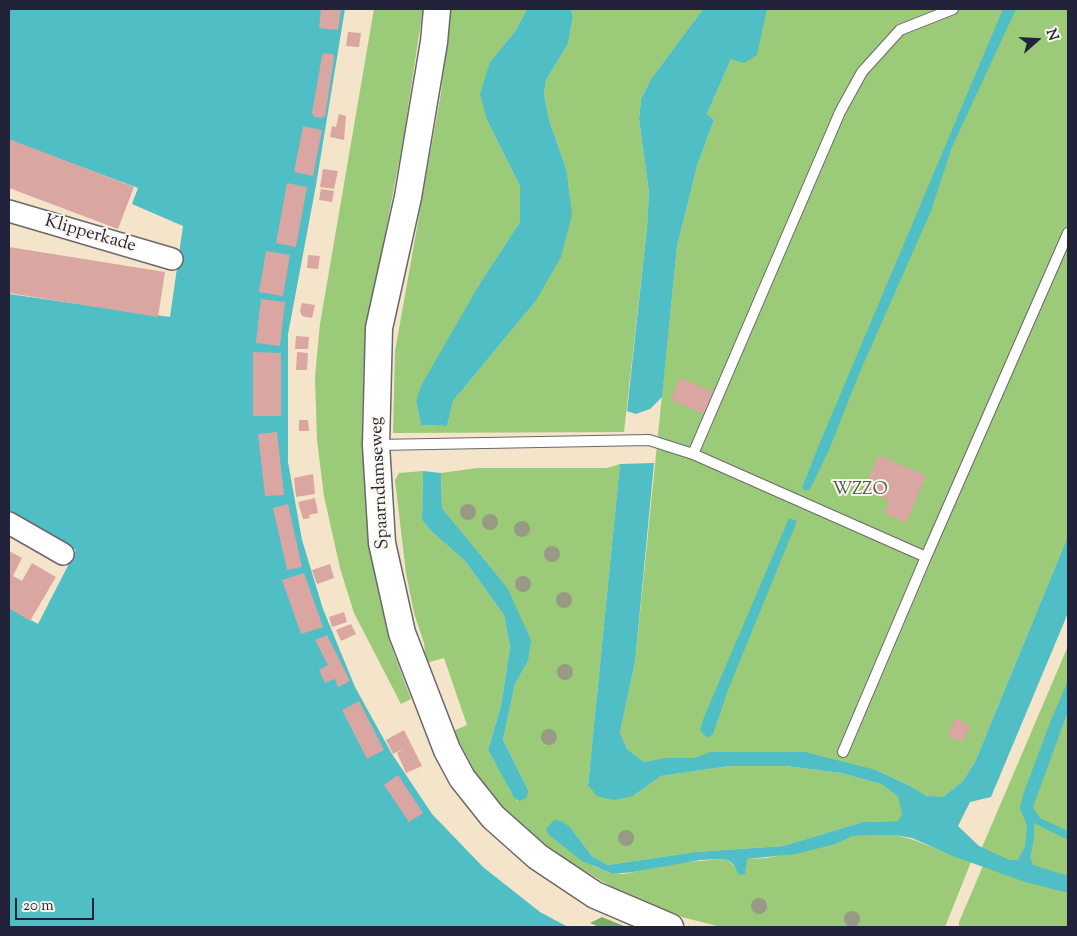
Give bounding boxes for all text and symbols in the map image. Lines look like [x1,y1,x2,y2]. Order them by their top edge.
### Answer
north arrow [1012,15,1062,65]
text: N [1040,27,1062,44]
street label: Klipperkade [42,212,138,258]
street label: Spaarndamseweg [367,416,395,550]
park label: WZZO [832,480,888,502]
scale bar [18,888,96,920]
text: 20 m [23,896,54,917]

